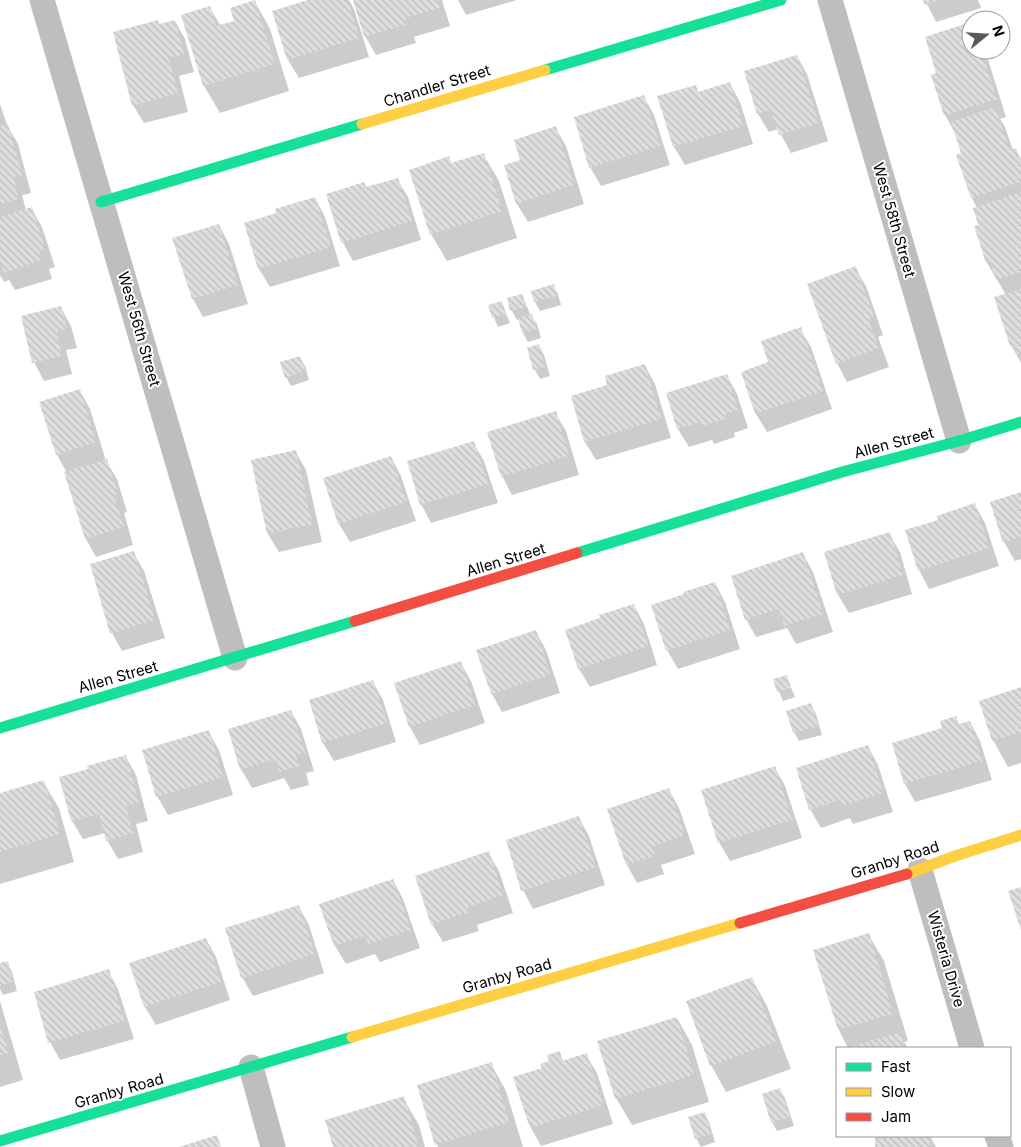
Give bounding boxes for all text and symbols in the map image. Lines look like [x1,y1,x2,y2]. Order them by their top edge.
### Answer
north arrow [961,10,1011,60]
text: N [989,23,1009,39]
street label: Chandler Street [381,60,493,111]
street label: West 58th Street [869,160,920,280]
street label: West 56th Street [114,269,165,389]
street label: Allen Street [852,423,936,462]
street label: Allen Street [464,538,548,581]
street label: Allen Street [76,656,160,697]
street label: Granby Road [848,836,941,883]
street label: Wisteria Drive [924,909,969,1009]
street label: Granby Road [460,954,554,997]
legend [836,1047,1011,1137]
text: Fast [881,1057,911,1076]
street label: Granby Road [72,1069,166,1112]
text: Slow [881,1082,915,1101]
text: Jam [881,1107,911,1126]

